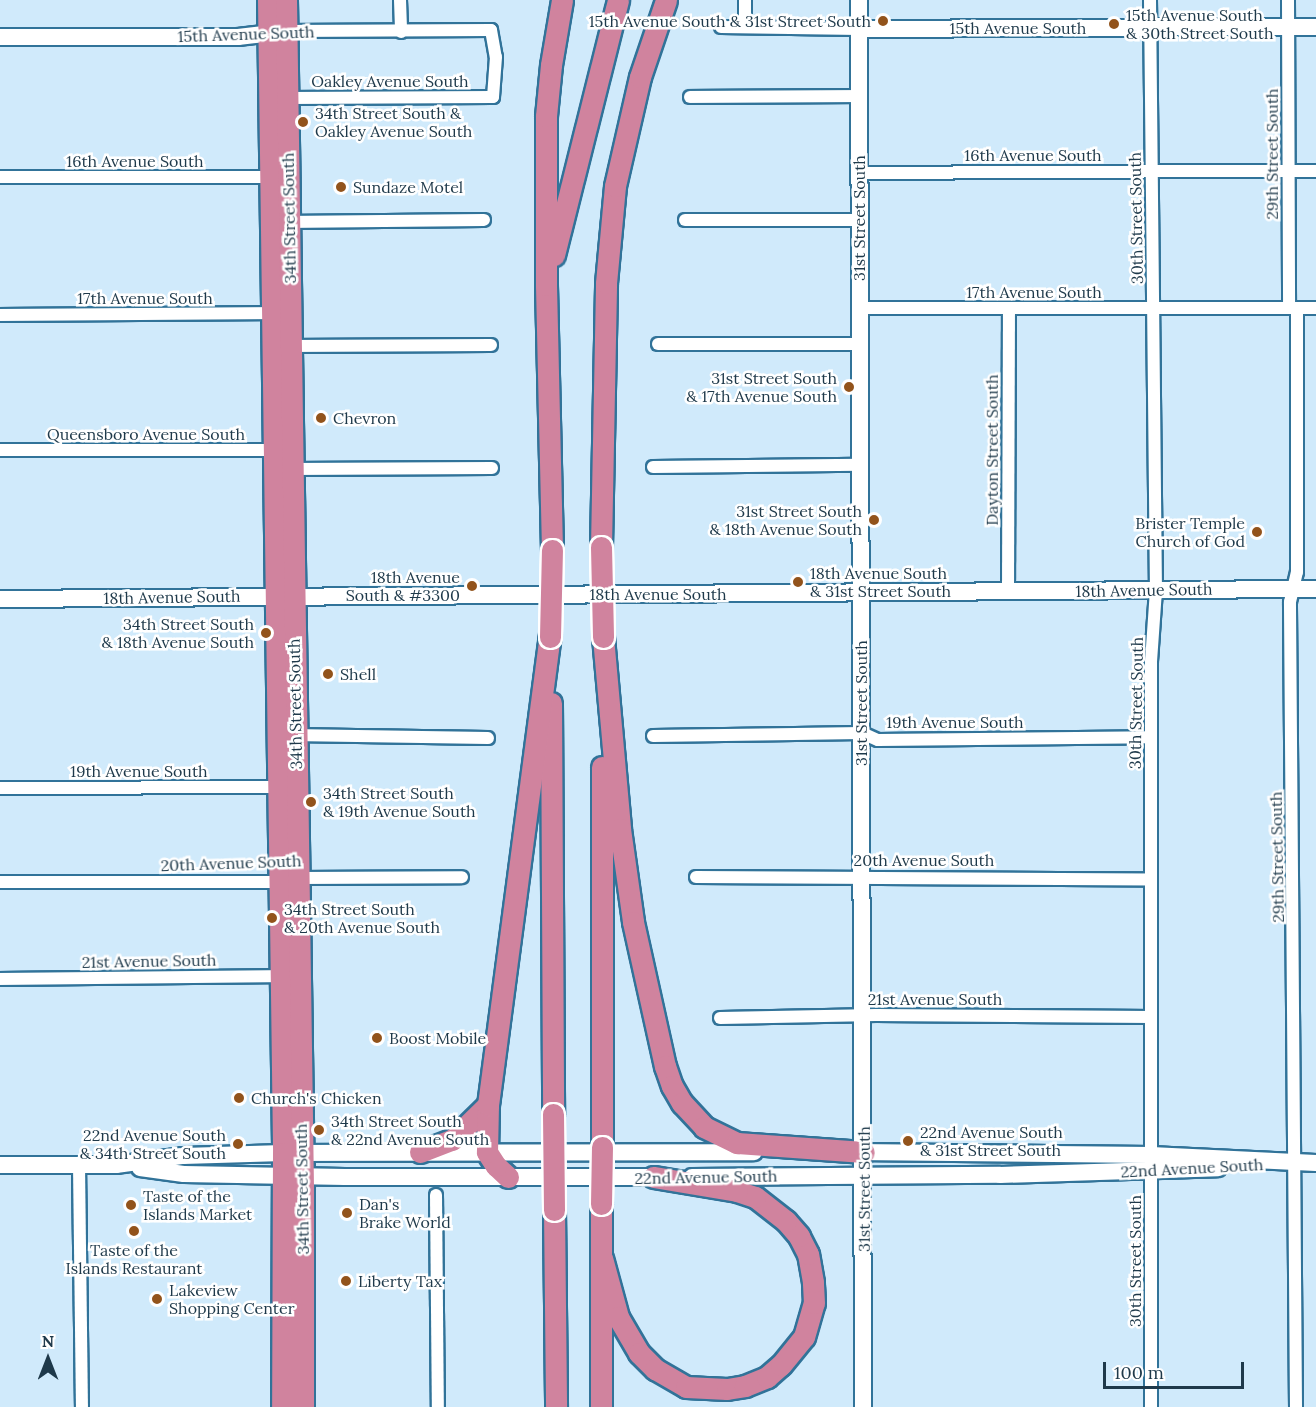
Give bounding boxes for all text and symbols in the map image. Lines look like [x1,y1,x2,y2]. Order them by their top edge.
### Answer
place label: 15th Avenue South & 30th Street South [1126,5,1273,43]
place label: 15th Avenue South & 31st Street South [589,11,871,31]
marker: 15th Avenue South & 31st Street South [876,14,890,28]
marker: 15th Avenue South & 30th Street South [1107,17,1121,31]
street label: 15th Avenue South [950,18,1086,38]
street label: 15th Avenue South [177,22,315,46]
street label: Oakley Avenue South [311,71,469,91]
street label: 29th Street South [1262,88,1282,220]
place label: 34th Street South & Oakley Avenue South [315,103,472,141]
marker: 34th Street South & Oakley Avenue South [296,115,310,129]
street label: 16th Avenue South [964,145,1102,165]
street label: 16th Avenue South [66,151,204,171]
street label: 34th Street South [278,152,300,284]
street label: 30th Street South [1125,152,1147,284]
street label: 31st Street South [849,155,869,281]
place label: Sundaze Motel [353,177,463,197]
marker: Sundaze Motel [334,180,348,194]
street label: 17th Avenue South [966,282,1102,302]
street label: 17th Avenue South [77,288,213,308]
place label: 31st Street South & 17th Avenue South [686,368,837,406]
street label: Dayton Street South [982,374,1002,526]
marker: 31st Street South & 17th Avenue South [842,380,856,394]
place label: Chevron [333,408,396,428]
marker: Chevron [314,411,328,425]
street label: Queensboro Avenue South [47,424,245,444]
place label: 31st Street South & 18th Avenue South [710,501,862,539]
marker: 31st Street South & 18th Avenue South [867,513,881,527]
place label: Brister Temple Church of God [1135,513,1245,551]
marker: Brister Temple Church of God [1250,525,1264,539]
place label: 18th Avenue South & 31st Street South [810,563,951,601]
place label: 18th Avenue South & #3300 [346,567,460,605]
marker: 18th Avenue South & 31st Street South [791,575,805,589]
marker: 18th Avenue South & #3300 [465,579,479,593]
street label: 18th Avenue South [1075,579,1213,601]
street label: 18th Avenue South [589,584,727,604]
street label: 18th Avenue South [103,586,241,608]
place label: 34th Street South & 18th Avenue South [102,614,254,652]
marker: 34th Street South & 18th Avenue South [259,626,273,640]
street label: 30th Street South [1125,637,1147,769]
street label: 34th Street South [284,638,306,770]
street label: 31st Street South [851,640,871,766]
place label: Shell [340,664,376,684]
marker: Shell [321,667,335,681]
street label: 19th Avenue South [886,712,1024,732]
street label: 19th Avenue South [70,761,208,781]
place label: 34th Street South & 19th Avenue South [323,783,476,821]
street label: 29th Street South [1266,791,1288,923]
marker: 34th Street South & 19th Avenue South [304,795,318,809]
street label: 20th Avenue South [854,850,994,870]
street label: 20th Avenue South [160,851,302,875]
place label: 34th Street South & 20th Avenue South [284,899,440,937]
marker: 34th Street South & 20th Avenue South [265,911,279,925]
street label: 21st Avenue South [82,950,216,972]
street label: 21st Avenue South [868,989,1002,1009]
place label: Boost Mobile [389,1028,486,1048]
marker: Boost Mobile [370,1031,384,1045]
place label: Church's Chicken [251,1088,382,1108]
marker: Church's Chicken [232,1091,246,1105]
place label: 34th Street South & 22nd Avenue South [331,1111,489,1149]
place label: 22nd Avenue South & 31st Street South [920,1122,1063,1160]
street label: 34th Street South [291,1123,313,1255]
marker: 34th Street South & 22nd Avenue South [312,1123,326,1137]
place label: 22nd Avenue South & 34th Street South [80,1125,226,1163]
street label: 31st Street South [854,1126,874,1252]
marker: 22nd Avenue South & 31st Street South [901,1134,915,1148]
marker: 22nd Avenue South & 34th Street South [231,1137,245,1151]
street label: 22nd Avenue South [1120,1155,1264,1181]
street label: 22nd Avenue South [634,1166,778,1188]
place label: Taste of the Islands Market [143,1186,252,1224]
place label: Dan's Brake World [359,1194,451,1232]
street label: 30th Street South [1125,1195,1145,1327]
marker: Taste of the Islands Market [124,1198,138,1212]
marker: Dan's Brake World [340,1206,354,1220]
marker: Taste of the Islands Restaurant [127,1224,141,1238]
place label: Taste of the Islands Restaurant [66,1240,202,1278]
place label: Liberty Tax [358,1271,442,1291]
marker: Liberty Tax [339,1274,353,1288]
place label: Lakeview Shopping Center [169,1280,295,1318]
marker: Lakeview Shopping Center [150,1292,164,1306]
north arrow [18,1329,78,1389]
text: N [42,1331,54,1351]
scale bar [1106,1350,1247,1388]
text: 100 m [1114,1361,1164,1384]

